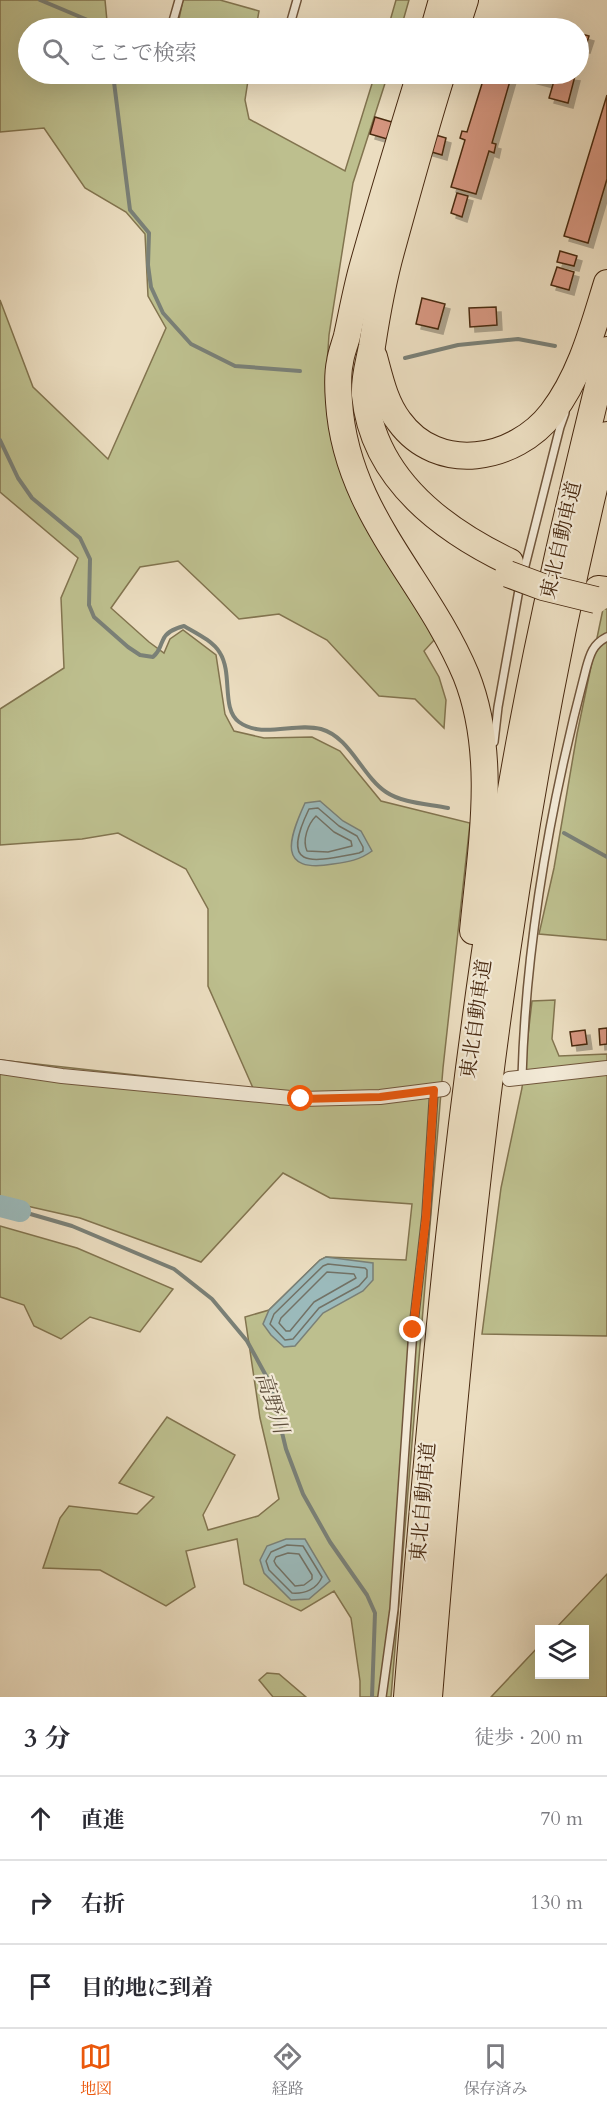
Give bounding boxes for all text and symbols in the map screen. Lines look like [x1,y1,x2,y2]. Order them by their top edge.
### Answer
search box [18,18,589,84]
icon: search [39,35,72,68]
text: ここで検索 [87,38,197,68]
street label: 東北自動車道 [534,479,588,601]
street label: 東北自動車道 [454,958,498,1080]
route start [287,1085,313,1111]
route end [399,1316,425,1342]
water label: 高野川 [248,1369,296,1439]
street label: 東北自動車道 [404,1441,442,1563]
map controls [535,1625,589,1679]
button: layers [535,1625,589,1679]
text: 3 分 [24,1721,70,1756]
text: 徒歩 · 200 m [474,1724,583,1751]
icon: ahead [24,1802,57,1835]
text: 直進 [81,1805,125,1835]
text: 70 m [540,1805,583,1832]
icon: right [24,1886,57,1919]
text: 右折 [81,1889,125,1919]
text: 130 m [530,1889,583,1916]
icon: arrive [24,1970,57,2003]
text: 目的地に到着 [81,1973,213,2003]
tab: 地図 [79,2040,112,2100]
tab: 経路 [271,2040,304,2100]
tab: 保存済み [463,2040,527,2100]

